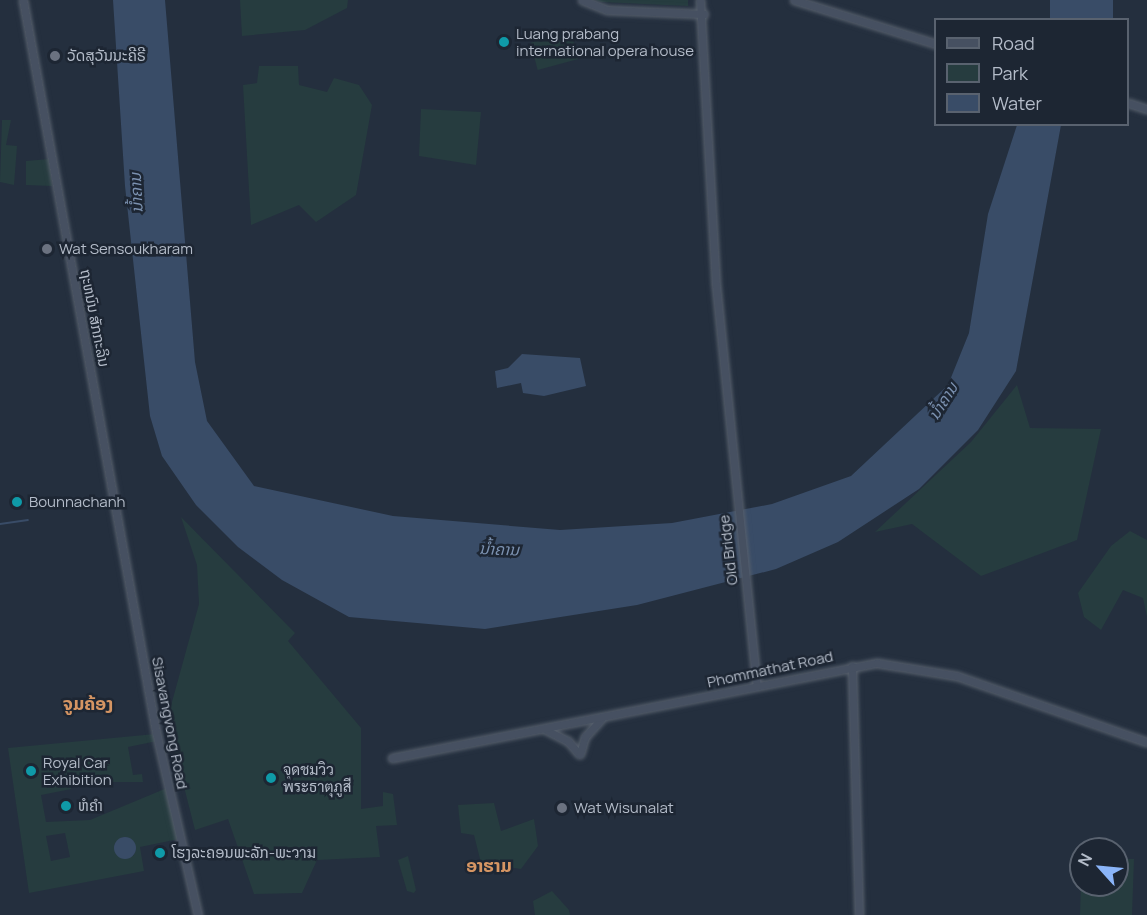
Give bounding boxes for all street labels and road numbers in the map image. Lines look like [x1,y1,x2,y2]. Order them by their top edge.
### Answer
street label: ຖະຫນົນ ສັກກະລິນ [77,268,113,368]
street label: Old Bridge [715,514,741,586]
street label: Phommathat Road [705,647,835,691]
street label: Sisavangvong Road [148,655,192,791]

